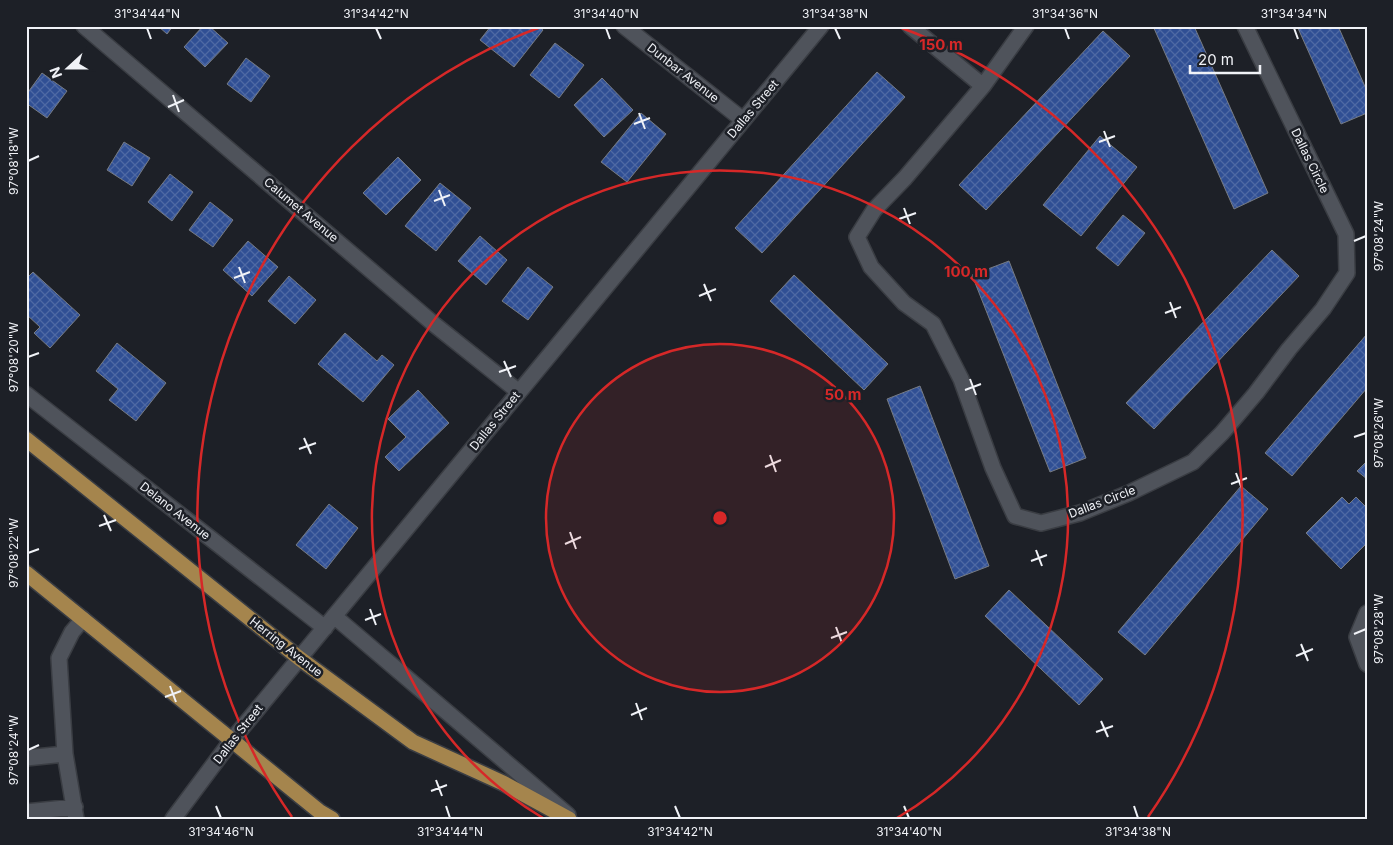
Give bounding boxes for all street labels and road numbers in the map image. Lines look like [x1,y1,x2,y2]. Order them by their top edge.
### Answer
street label: Dunbar Avenue [644,40,722,105]
street label: Dallas Street [724,76,781,141]
street label: Dallas Circle [1288,126,1333,196]
street label: Calumet Avenue [261,174,342,245]
street label: Dallas Street [466,388,523,453]
street label: Delano Avenue [137,478,213,543]
street label: Dallas Circle [1066,482,1137,521]
street label: Herring Avenue [247,614,326,680]
street label: Dallas Street [210,701,266,766]

